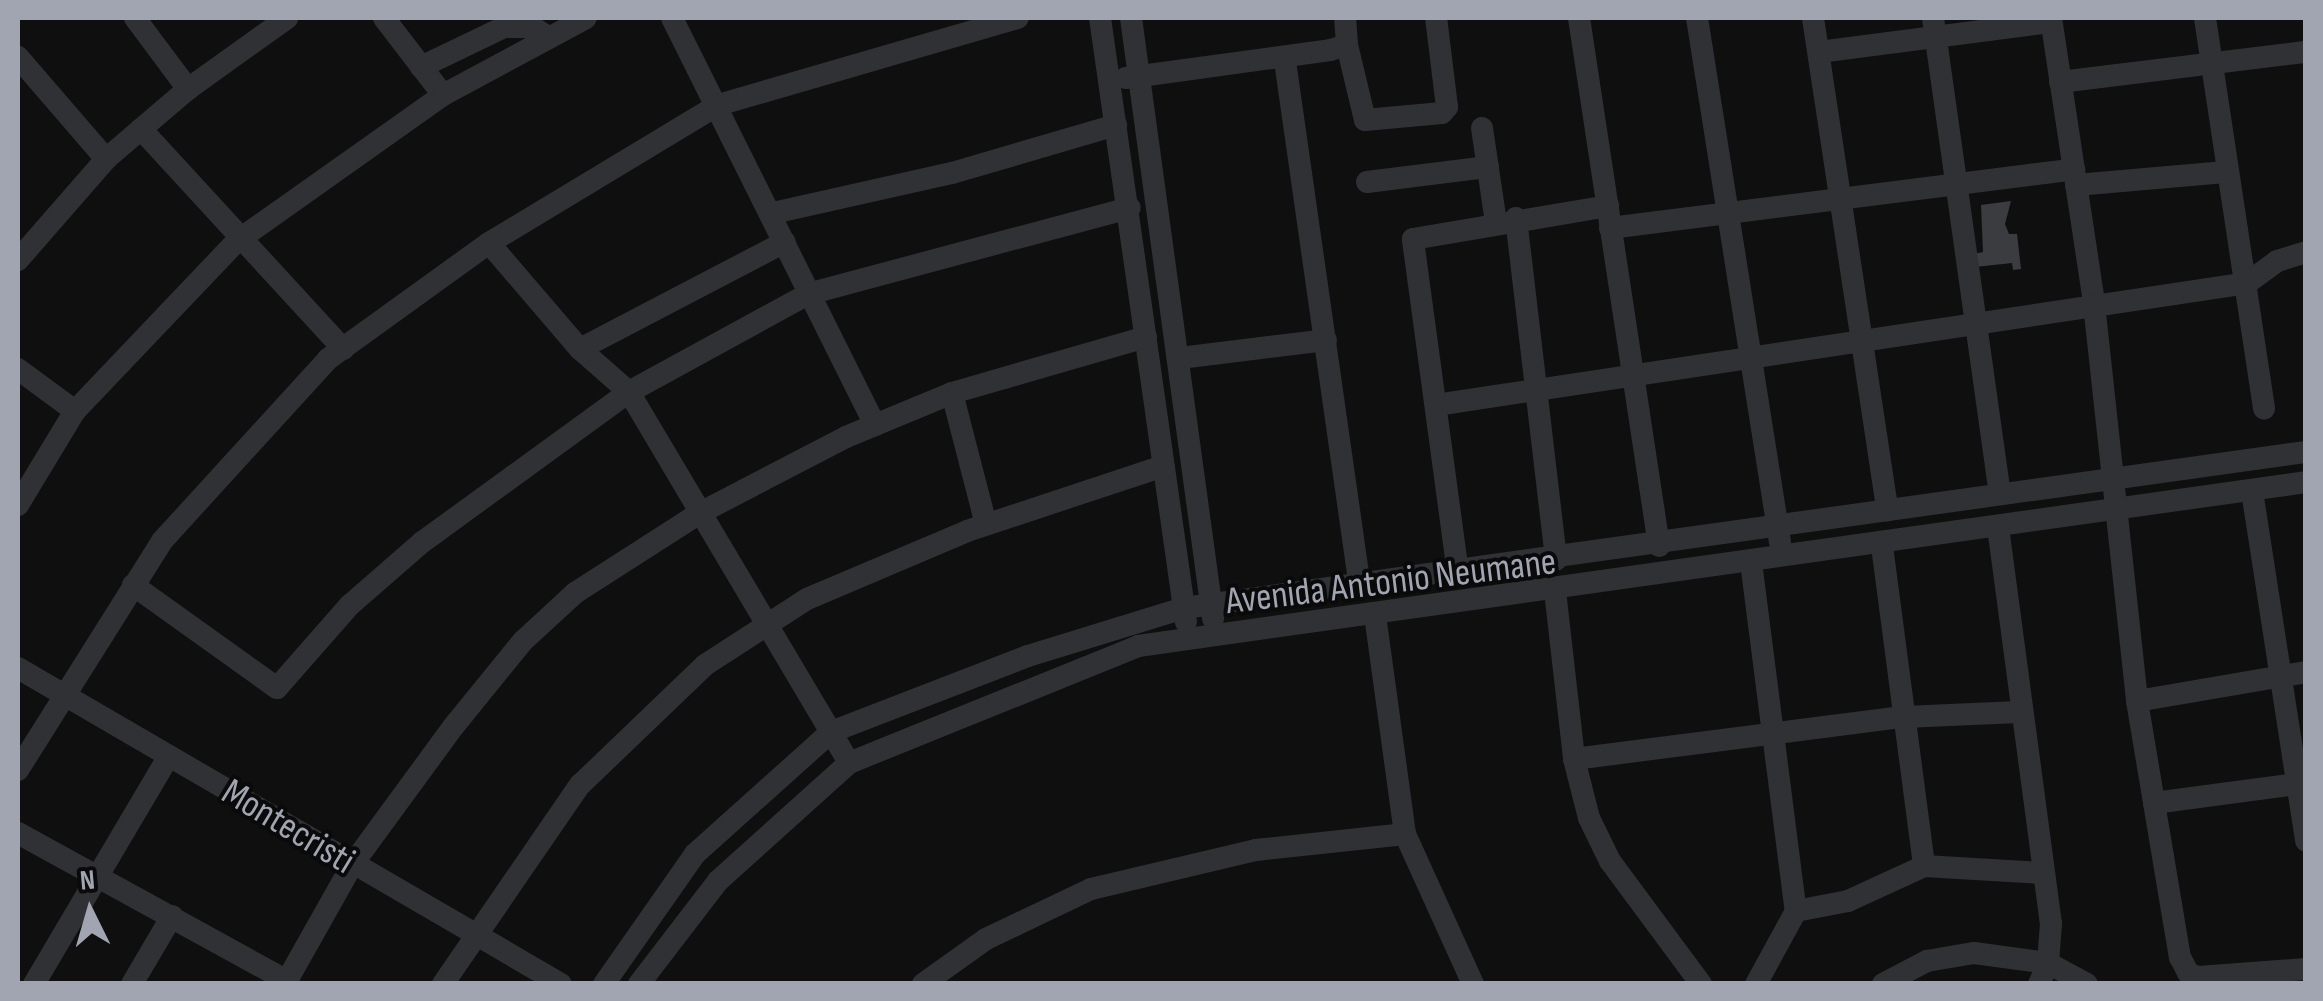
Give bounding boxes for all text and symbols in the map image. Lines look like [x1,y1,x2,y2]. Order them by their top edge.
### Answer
street label: Avenida Antonio Neumane [1223,539,1559,625]
street label: Montecristi [213,770,363,884]
north arrow [40,861,140,961]
text: N [78,864,96,898]

